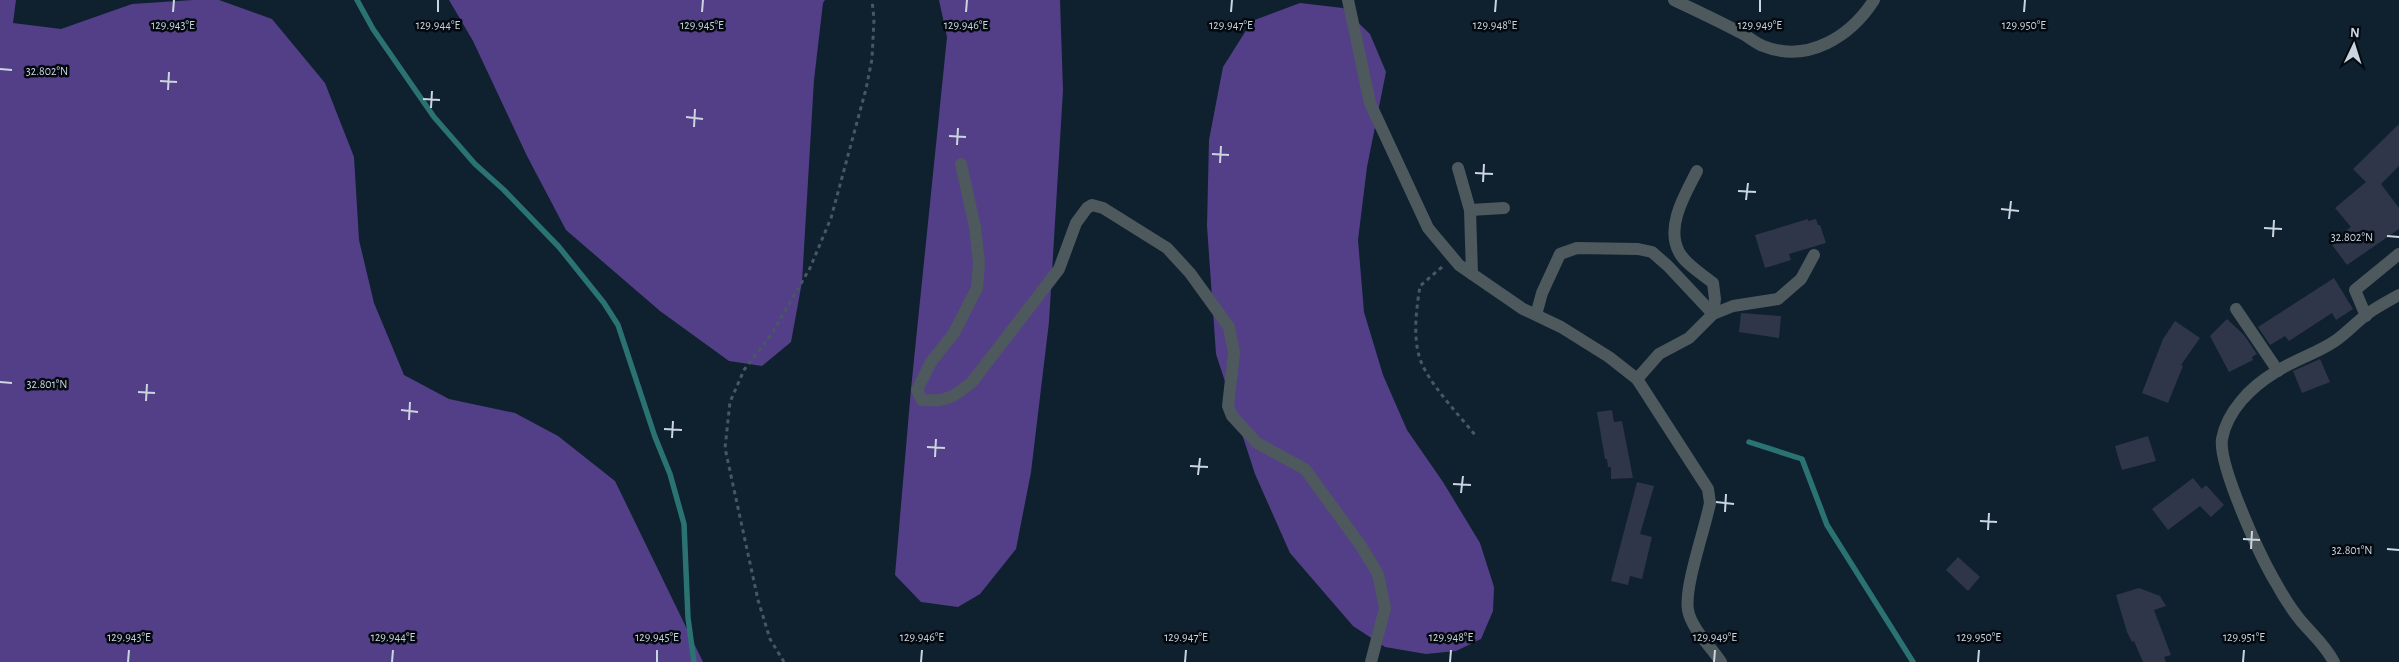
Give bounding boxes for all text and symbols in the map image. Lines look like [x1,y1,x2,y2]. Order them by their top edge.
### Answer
text: 129.943°E [151,19,195,31]
text: 129.944°E [416,19,460,31]
text: 129.945°E [680,19,724,31]
text: 129.946°E [944,19,988,31]
text: 129.947°E [1209,19,1253,31]
text: 129.948°E [1473,19,1517,31]
text: 129.949°E [1738,19,1782,31]
text: 129.950°E [2002,19,2046,31]
north arrow [2329,20,2379,70]
text: N [2349,26,2360,40]
text: 32.802°N [26,65,68,77]
text: 32.802°N [2331,231,2373,243]
text: 32.801°N [26,378,68,390]
text: 32.801°N [2331,544,2373,556]
text: 129.943°E [107,631,151,643]
text: 129.944°E [371,631,415,643]
text: 129.945°E [635,631,679,643]
text: 129.946°E [900,631,944,643]
text: 129.947°E [1164,631,1208,643]
text: 129.948°E [1429,631,1473,643]
text: 129.949°E [1693,631,1737,643]
text: 129.950°E [1957,631,2001,643]
text: 129.951°E [2223,631,2265,643]

